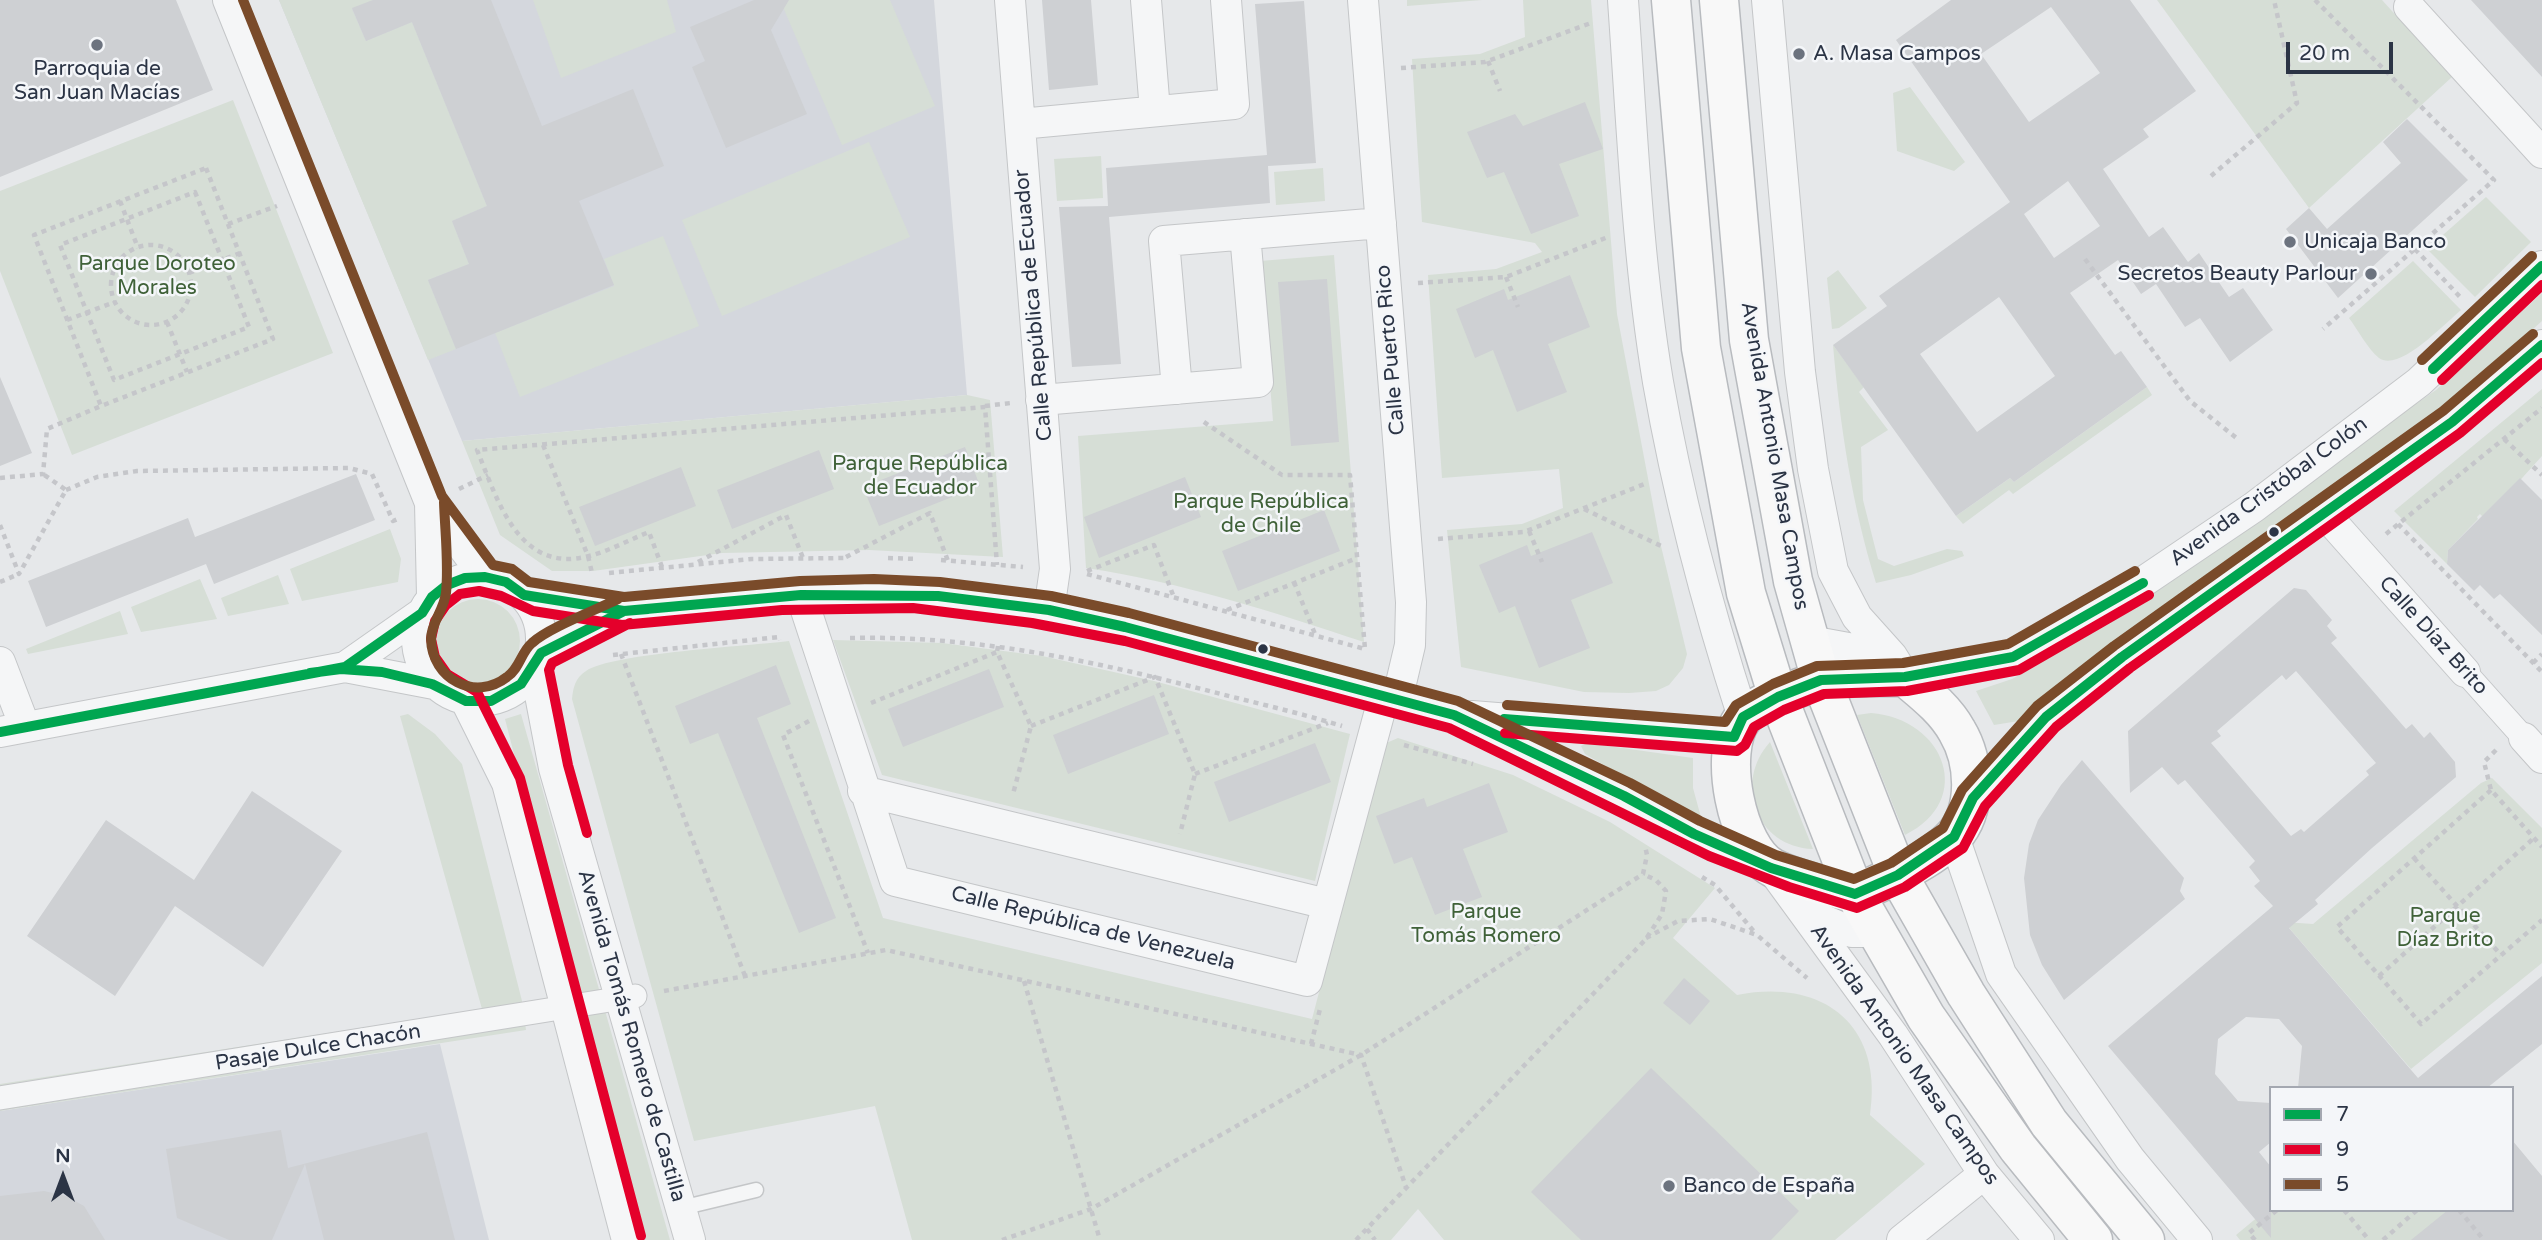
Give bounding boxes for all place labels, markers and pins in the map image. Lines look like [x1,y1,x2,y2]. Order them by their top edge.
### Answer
marker: Parroquia de San Juan Macías [89,37,105,53]
place label: A. Masa Campos [1813,41,1981,67]
marker: A. Masa Campos [1791,46,1807,62]
place label: Parroquia de San Juan Macías [14,56,180,106]
place label: Unicaja Banco [2304,229,2446,255]
marker: Unicaja Banco [2282,234,2298,250]
place label: Secretos Beauty Parlour [2117,261,2357,287]
marker: Secretos Beauty Parlour [2363,266,2379,282]
unlabelled marker [2267,525,2281,539]
unlabelled marker [1256,642,1270,656]
place label: Banco de España [1683,1173,1855,1199]
marker: Banco de España [1661,1178,1677,1194]

